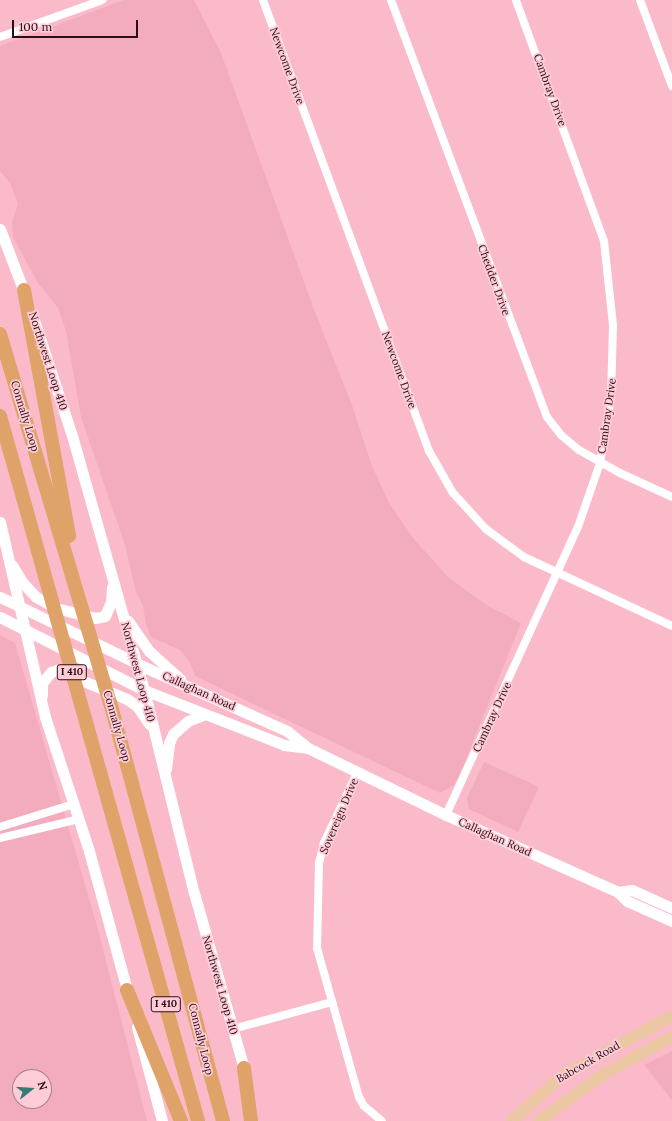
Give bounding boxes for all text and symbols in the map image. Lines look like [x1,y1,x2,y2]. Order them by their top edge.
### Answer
scale bar [14,12,140,38]
text: 100 m [19,19,52,34]
street label: Newcome Drive [267,26,307,106]
street label: Cambray Drive [531,52,569,128]
street label: Chedder Drive [475,243,513,317]
street label: Northwest Loop 410 [26,310,70,412]
street label: Newcome Drive [379,330,419,410]
street label: Cambray Drive [595,377,619,455]
street label: Connally Loop [8,379,42,453]
street label: Northwest Loop 410 [118,621,158,723]
road number: I 410 [56,664,88,680]
street label: Callaghan Road [160,669,238,713]
street label: Cambray Drive [470,680,514,754]
street label: Connally Loop [101,689,133,763]
street label: Sovereign Drive [317,776,361,856]
street label: Callaghan Road [456,815,534,859]
street label: Northwest Loop 410 [200,934,240,1036]
road number: I 410 [150,996,182,1012]
street label: Connally Loop [186,1002,216,1076]
street label: Babcock Road [554,1038,622,1086]
north arrow [12,1069,52,1109]
text: N [35,1080,50,1092]

